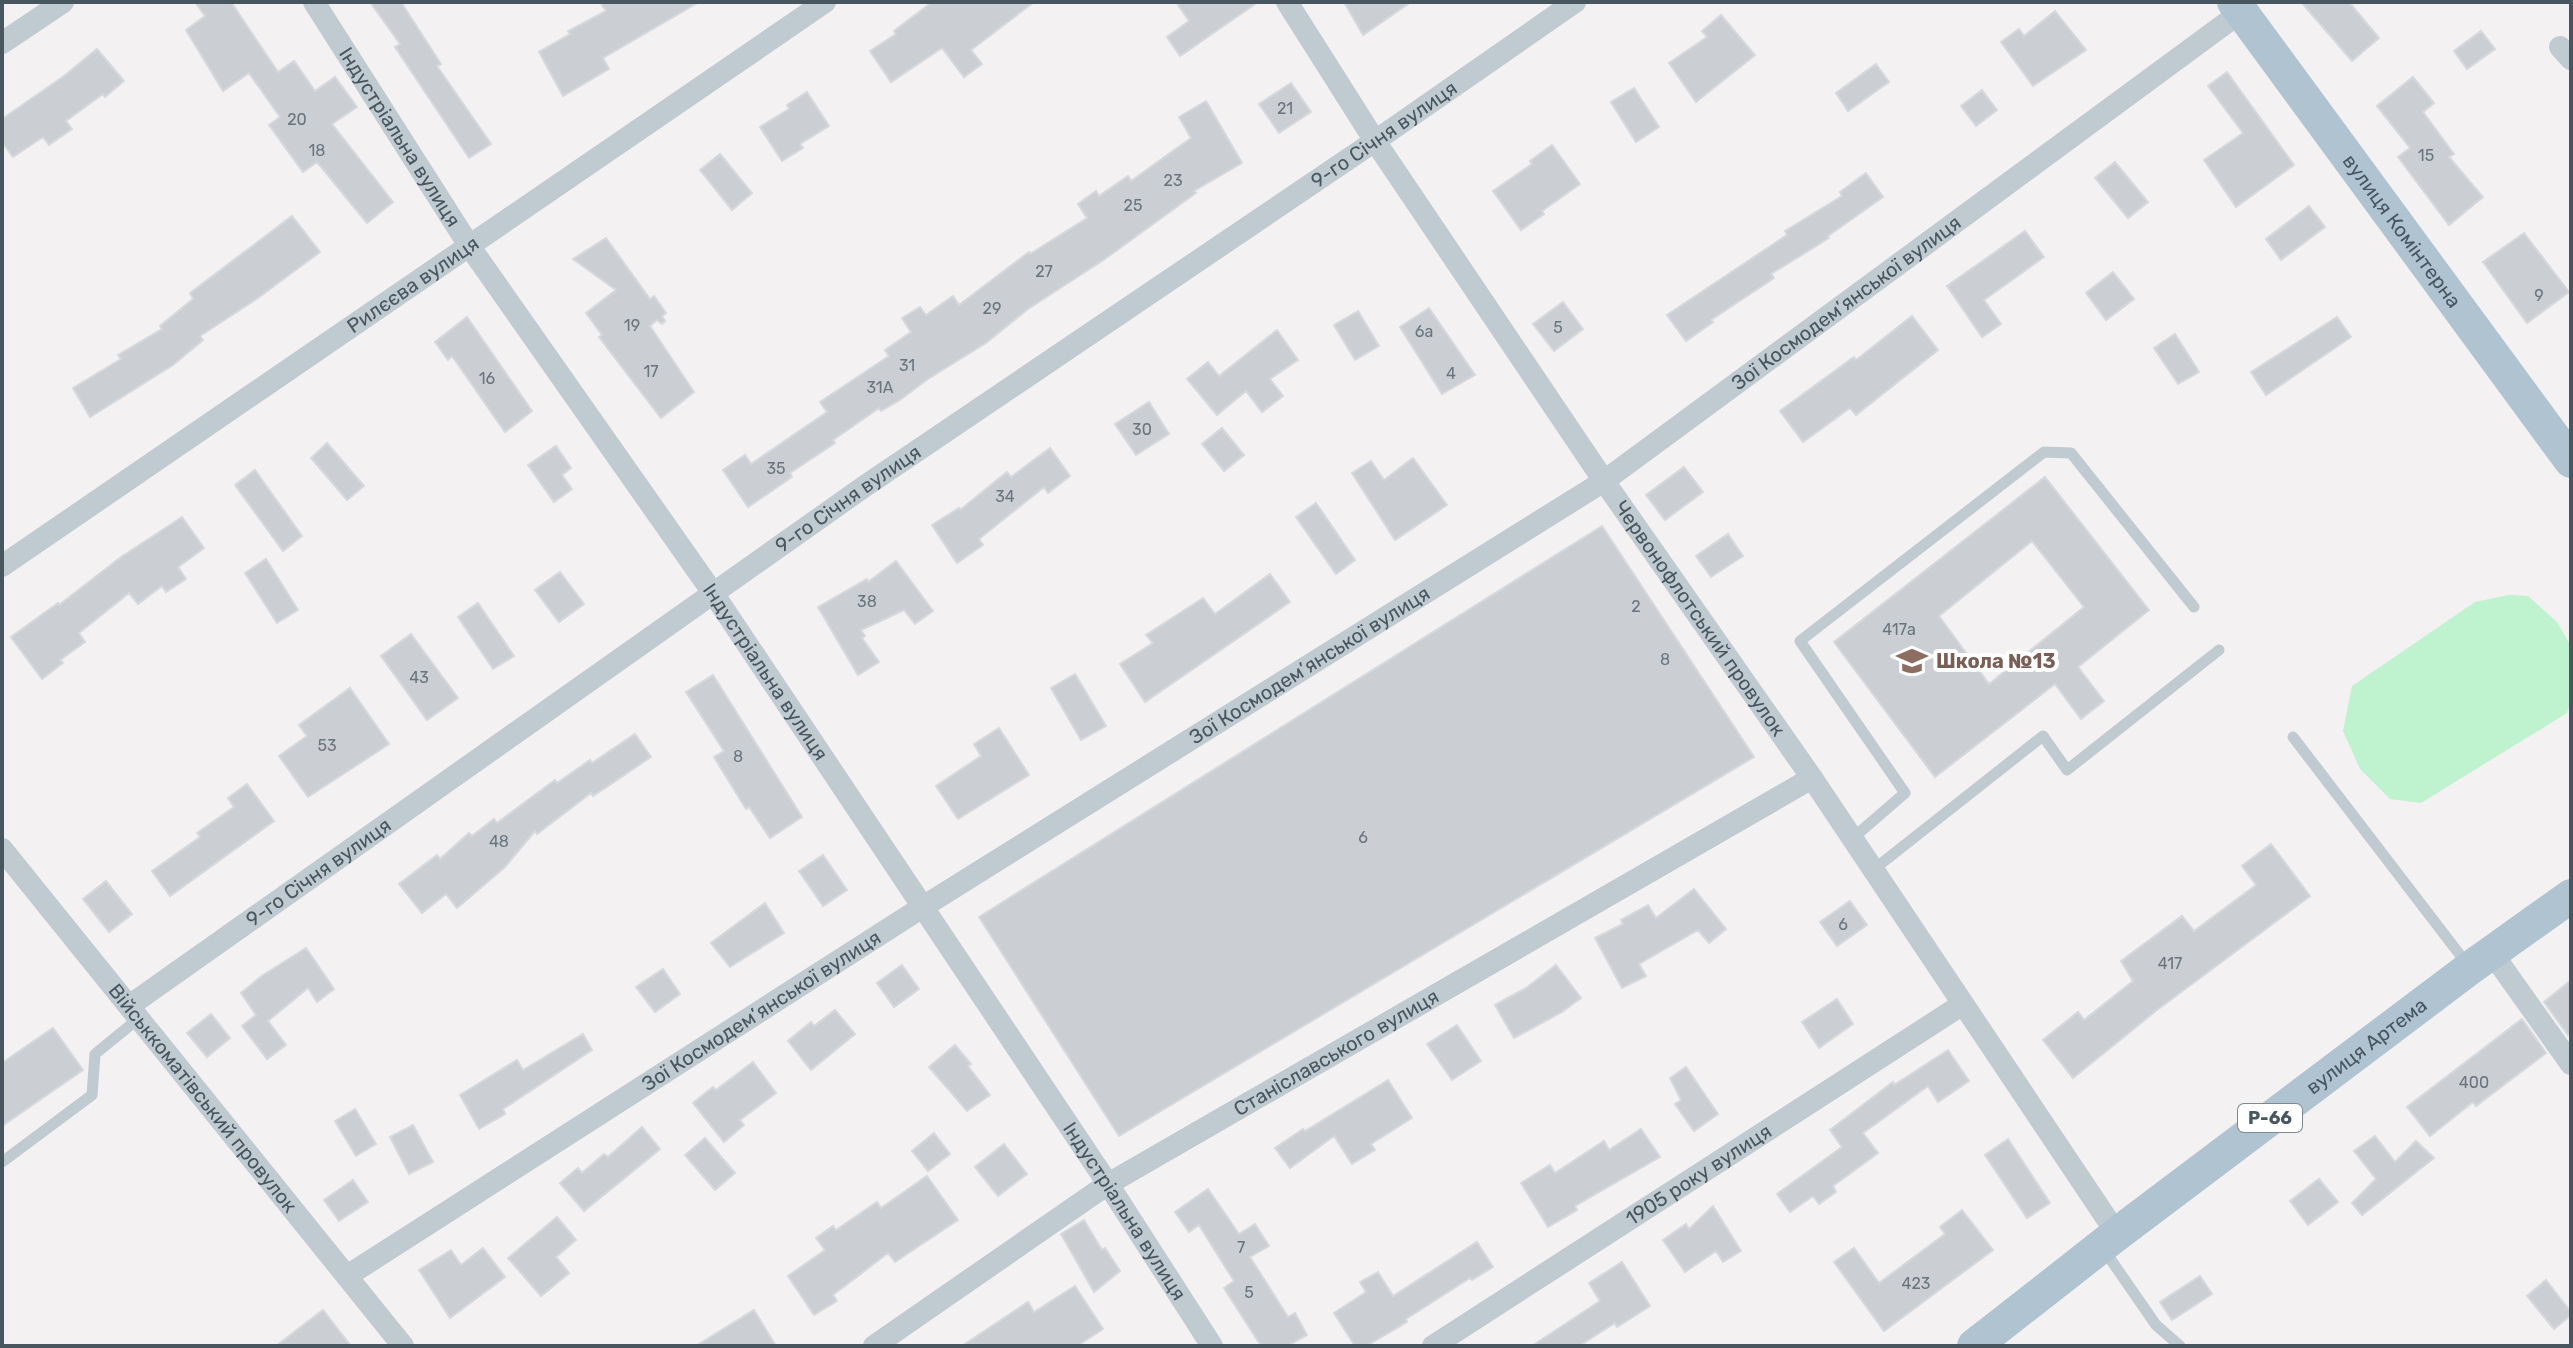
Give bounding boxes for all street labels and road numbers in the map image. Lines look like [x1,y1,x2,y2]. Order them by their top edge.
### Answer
street label: Індустріальна вулиця [334,43,466,231]
street label: 9-го Січня вулиця [1306,76,1462,193]
street label: вулиця Комінтерна [2338,149,2466,312]
street label: Зої Космодем’янської вулиця [1727,210,1966,395]
street label: Рилєєва вулиця [342,231,483,338]
street label: 9-го Січня вулиця [771,440,925,558]
street label: Червонофлотський провулок [1609,496,1791,741]
street label: Індустріальна вулиця [698,579,833,765]
street label: Зої Космодем’янської вулиця [1185,581,1434,749]
street label: 9-го Січня вулиця [241,813,396,932]
street label: Зої Космодем’янської вулиця [637,925,885,1096]
street label: Військкоматівський провулок [104,979,302,1217]
street label: Станіславського вулиця [1229,984,1443,1121]
street label: вулиця Артема [2301,993,2432,1099]
road number: Р-66 [2238,1104,2302,1132]
street label: Індустріальна вулиця [1058,1117,1191,1305]
street label: 1905 року вулиця [1621,1119,1776,1230]

